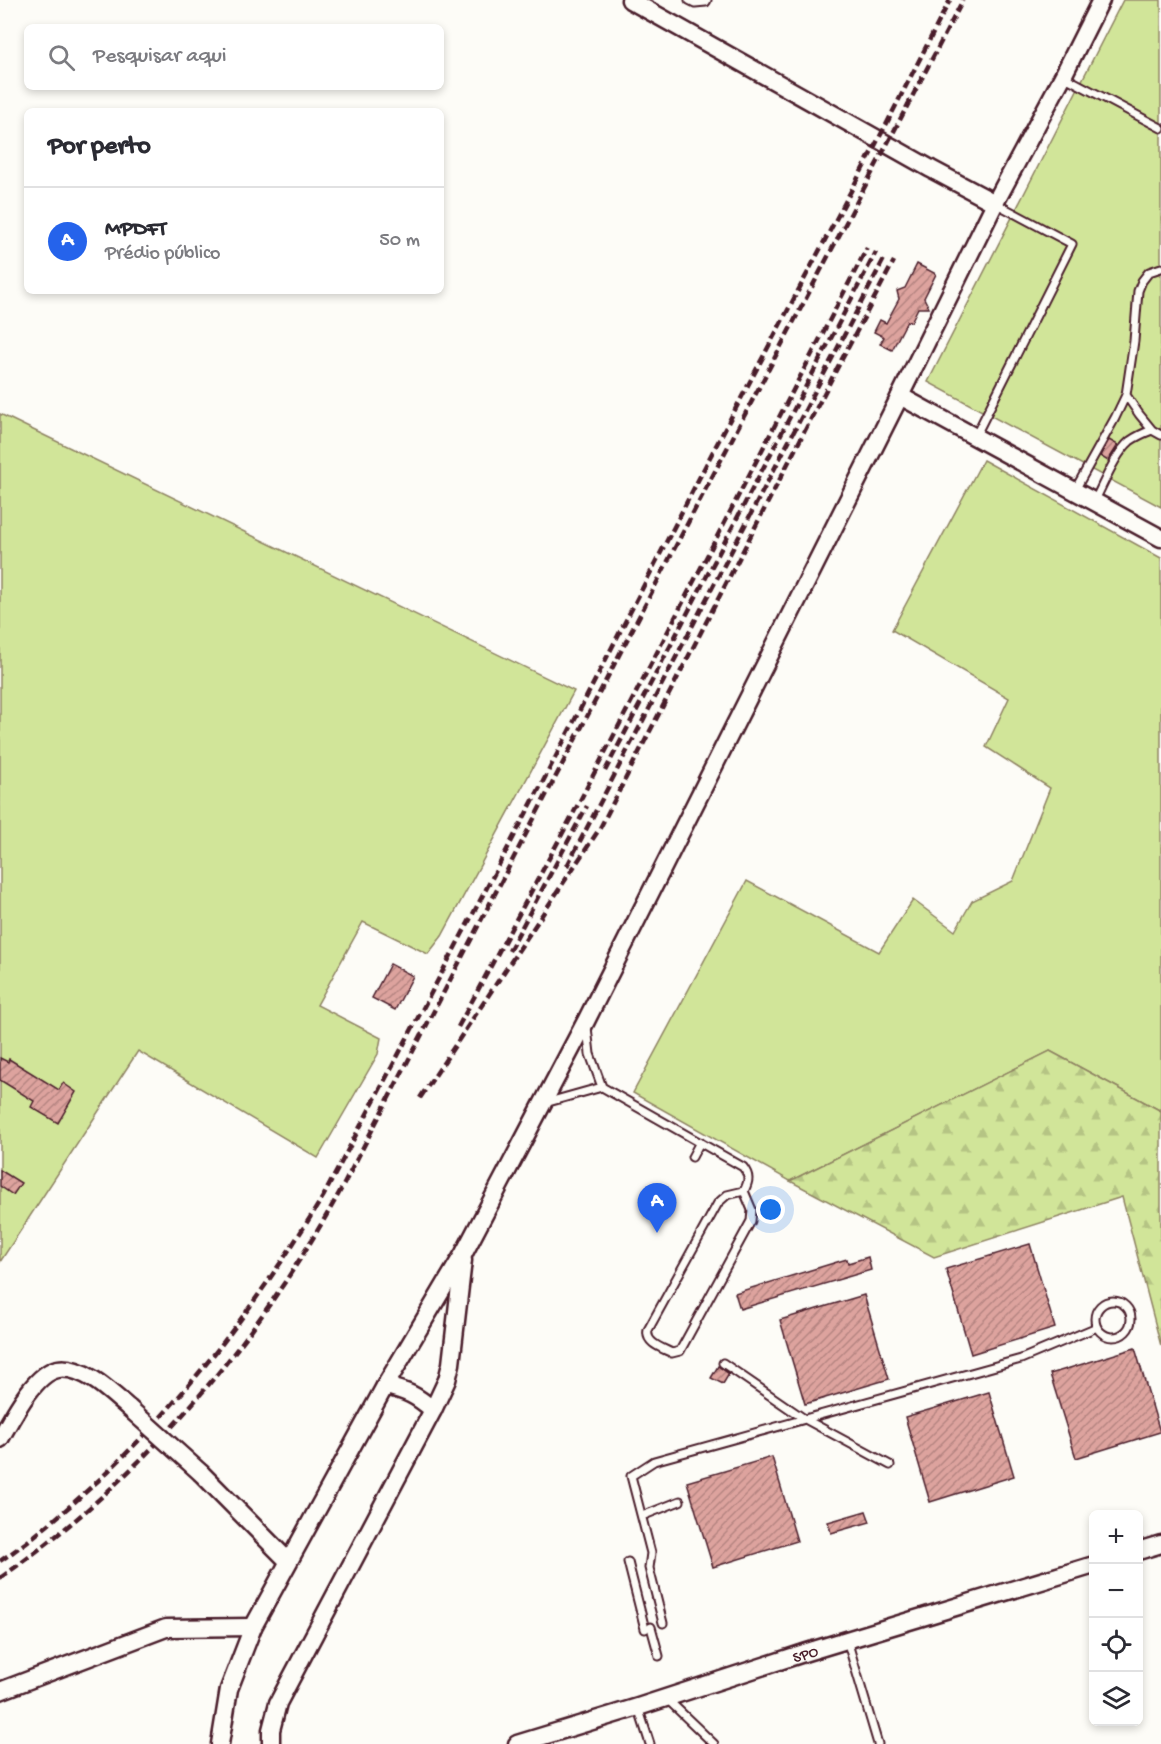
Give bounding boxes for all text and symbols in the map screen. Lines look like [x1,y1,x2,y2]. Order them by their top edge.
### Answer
search box [24,24,444,90]
icon: search [45,41,78,74]
text: Pesquisar aqui [93,44,227,70]
text: Por perto [48,132,151,163]
text: MPDFT [105,217,166,243]
text: A [62,230,73,253]
text: 50 m [379,230,420,253]
text: Prédio público [105,243,220,266]
pin: A [638,1184,676,1233]
your location [756,1195,785,1224]
map controls [1089,1510,1143,1726]
button: + [1089,1510,1143,1564]
button: − [1089,1564,1143,1618]
button: locate [1089,1618,1143,1672]
street label: SPO [791,1643,821,1669]
button: layers [1089,1672,1143,1726]

